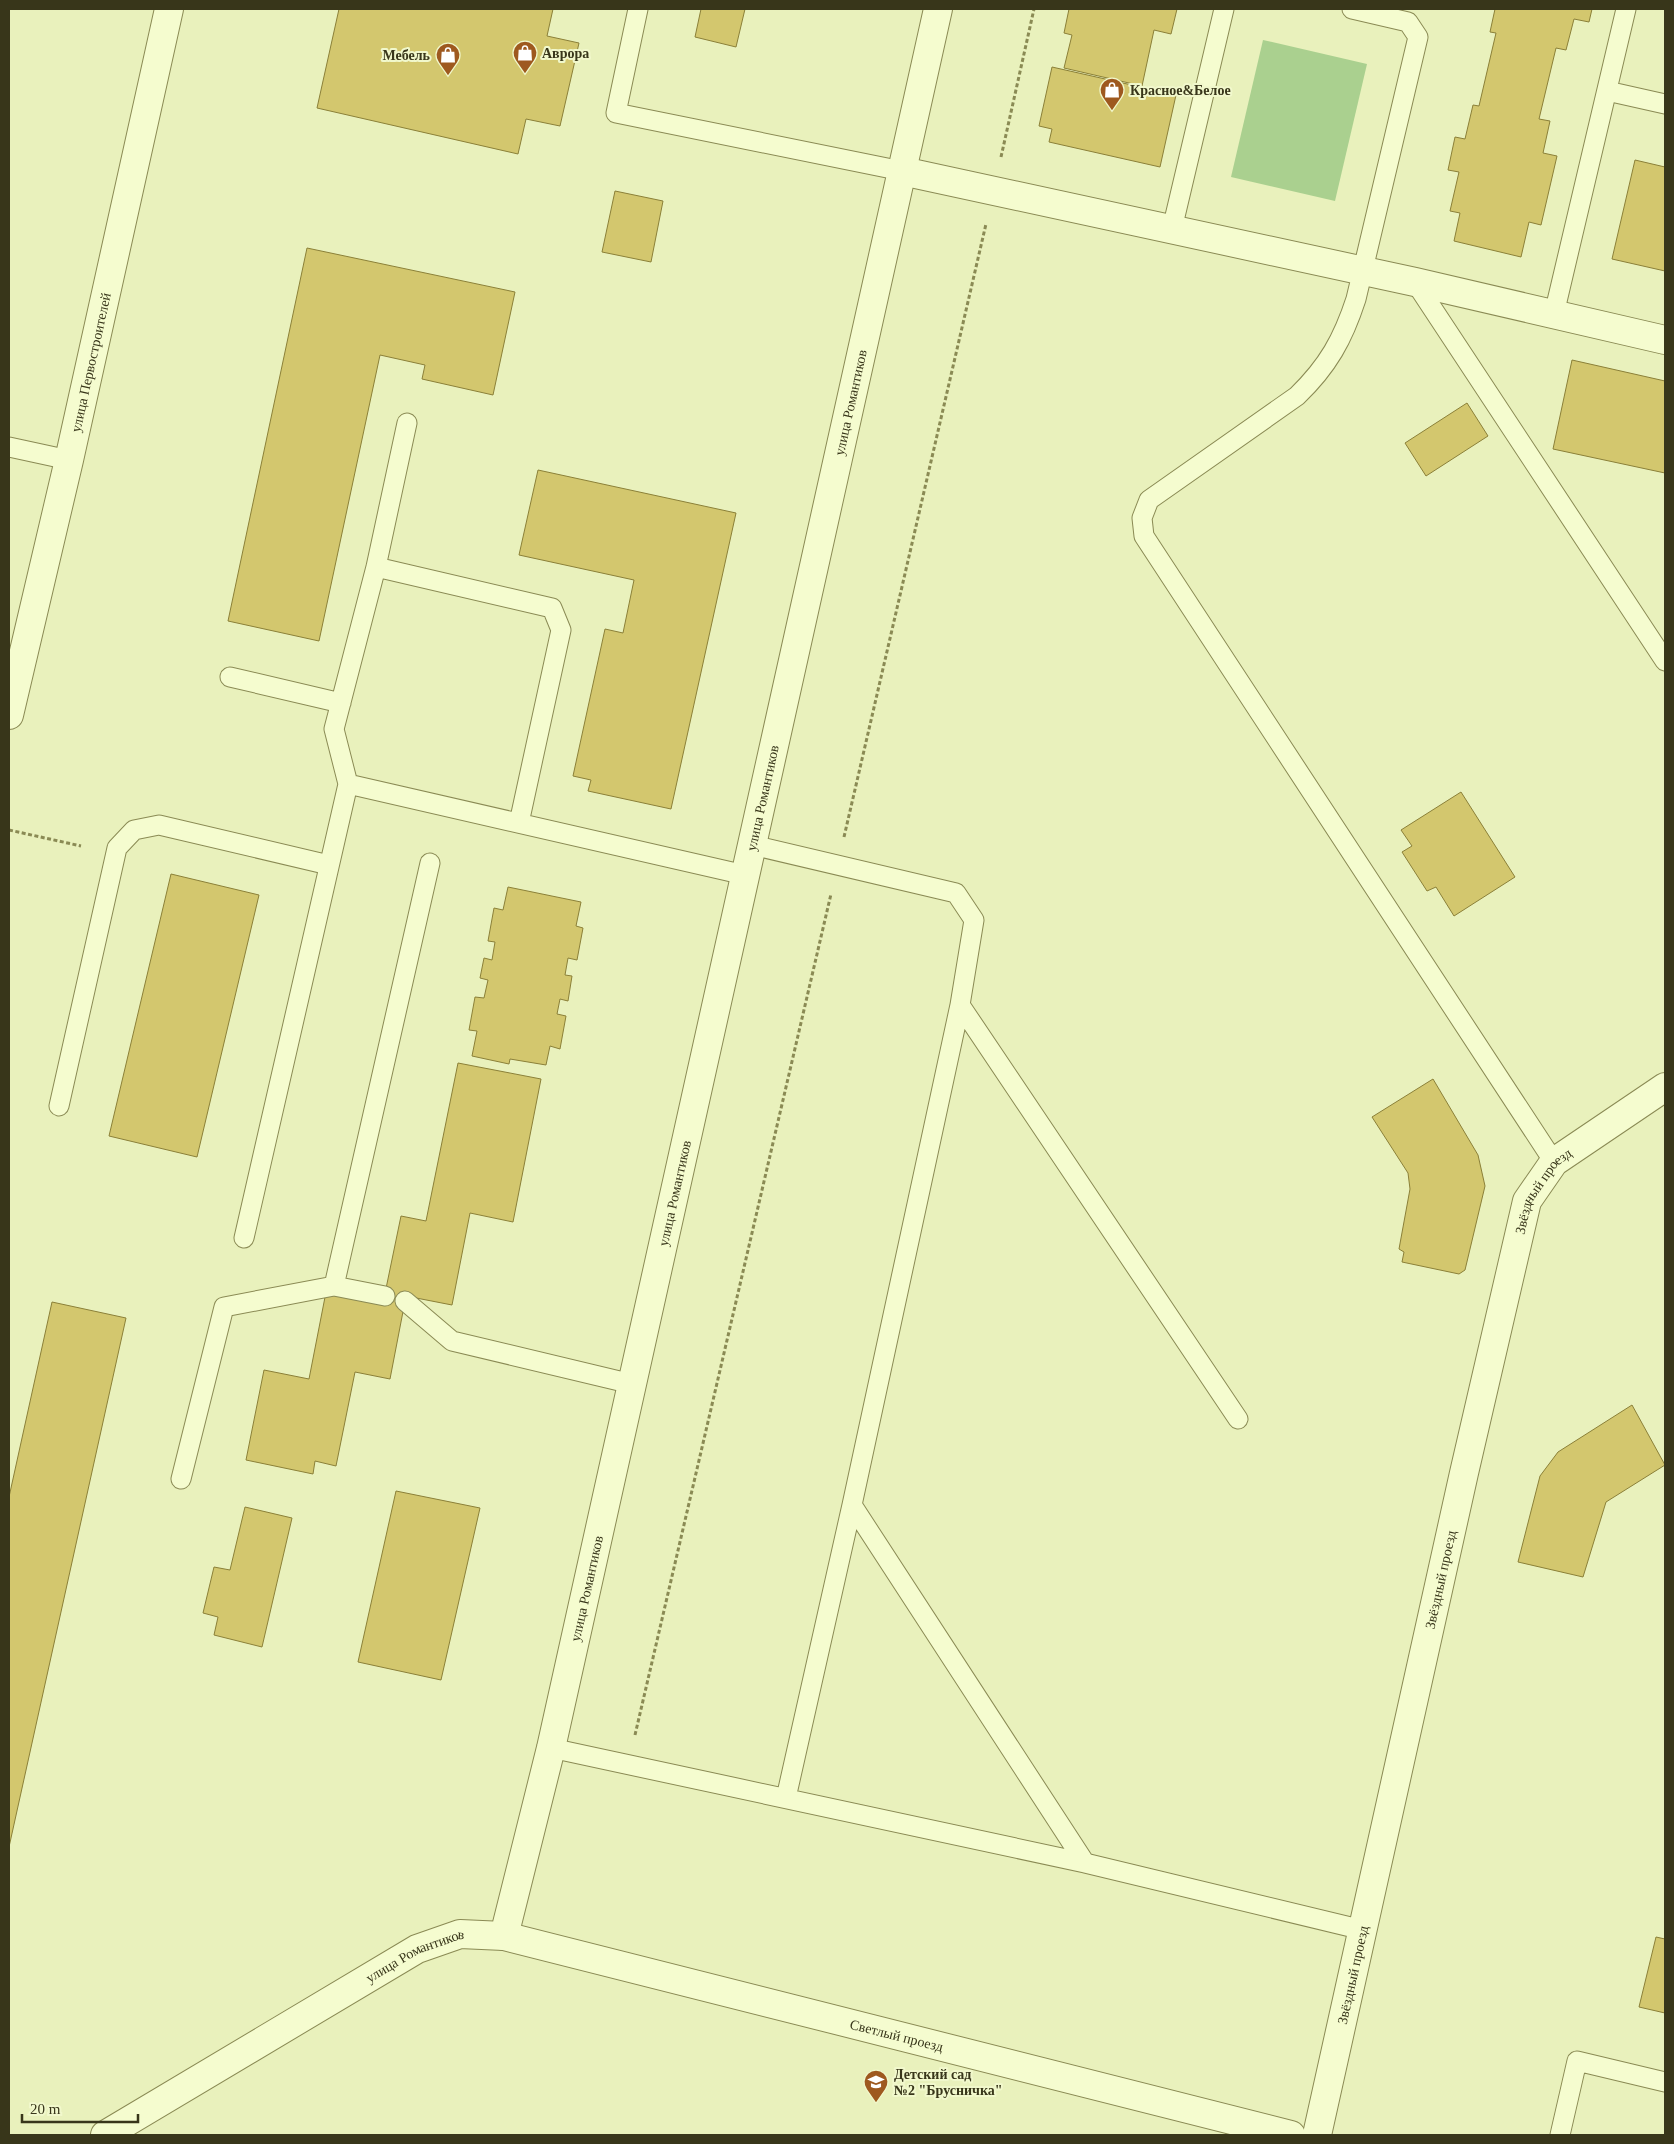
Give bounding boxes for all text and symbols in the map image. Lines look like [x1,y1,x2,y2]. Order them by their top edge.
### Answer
shop icon: Аврора [512,40,538,74]
shop icon: Мебель [435,42,461,76]
place label: Аврора [542,46,589,61]
place label: Мебель [382,48,431,63]
shop icon: Красное&Белое [1099,77,1125,111]
place label: Красное&Белое [1130,83,1231,98]
street label: улица Первостроителей [68,291,114,434]
street label: улица Романтиков [832,348,870,457]
street label: улица Романтиков [744,743,782,852]
street label: улица Романтиков [656,1139,694,1248]
street label: Звёздный проезд [1513,1145,1575,1236]
street label: Звёздный проезд [1423,1529,1459,1630]
street label: улица Романтиков [568,1534,606,1643]
street label: Звёздный проезд [1335,1924,1371,2026]
street label: улица Романтиков [363,1927,465,1986]
street label: Светлый проезд [848,2017,945,2055]
place label: Детский сад №2 "Брусничка" [894,2067,1003,2098]
school or university icon: Детский сад №2 "Брусничка" [863,2069,889,2103]
scale bar [22,2092,139,2124]
text: 20 m [30,2101,61,2117]

